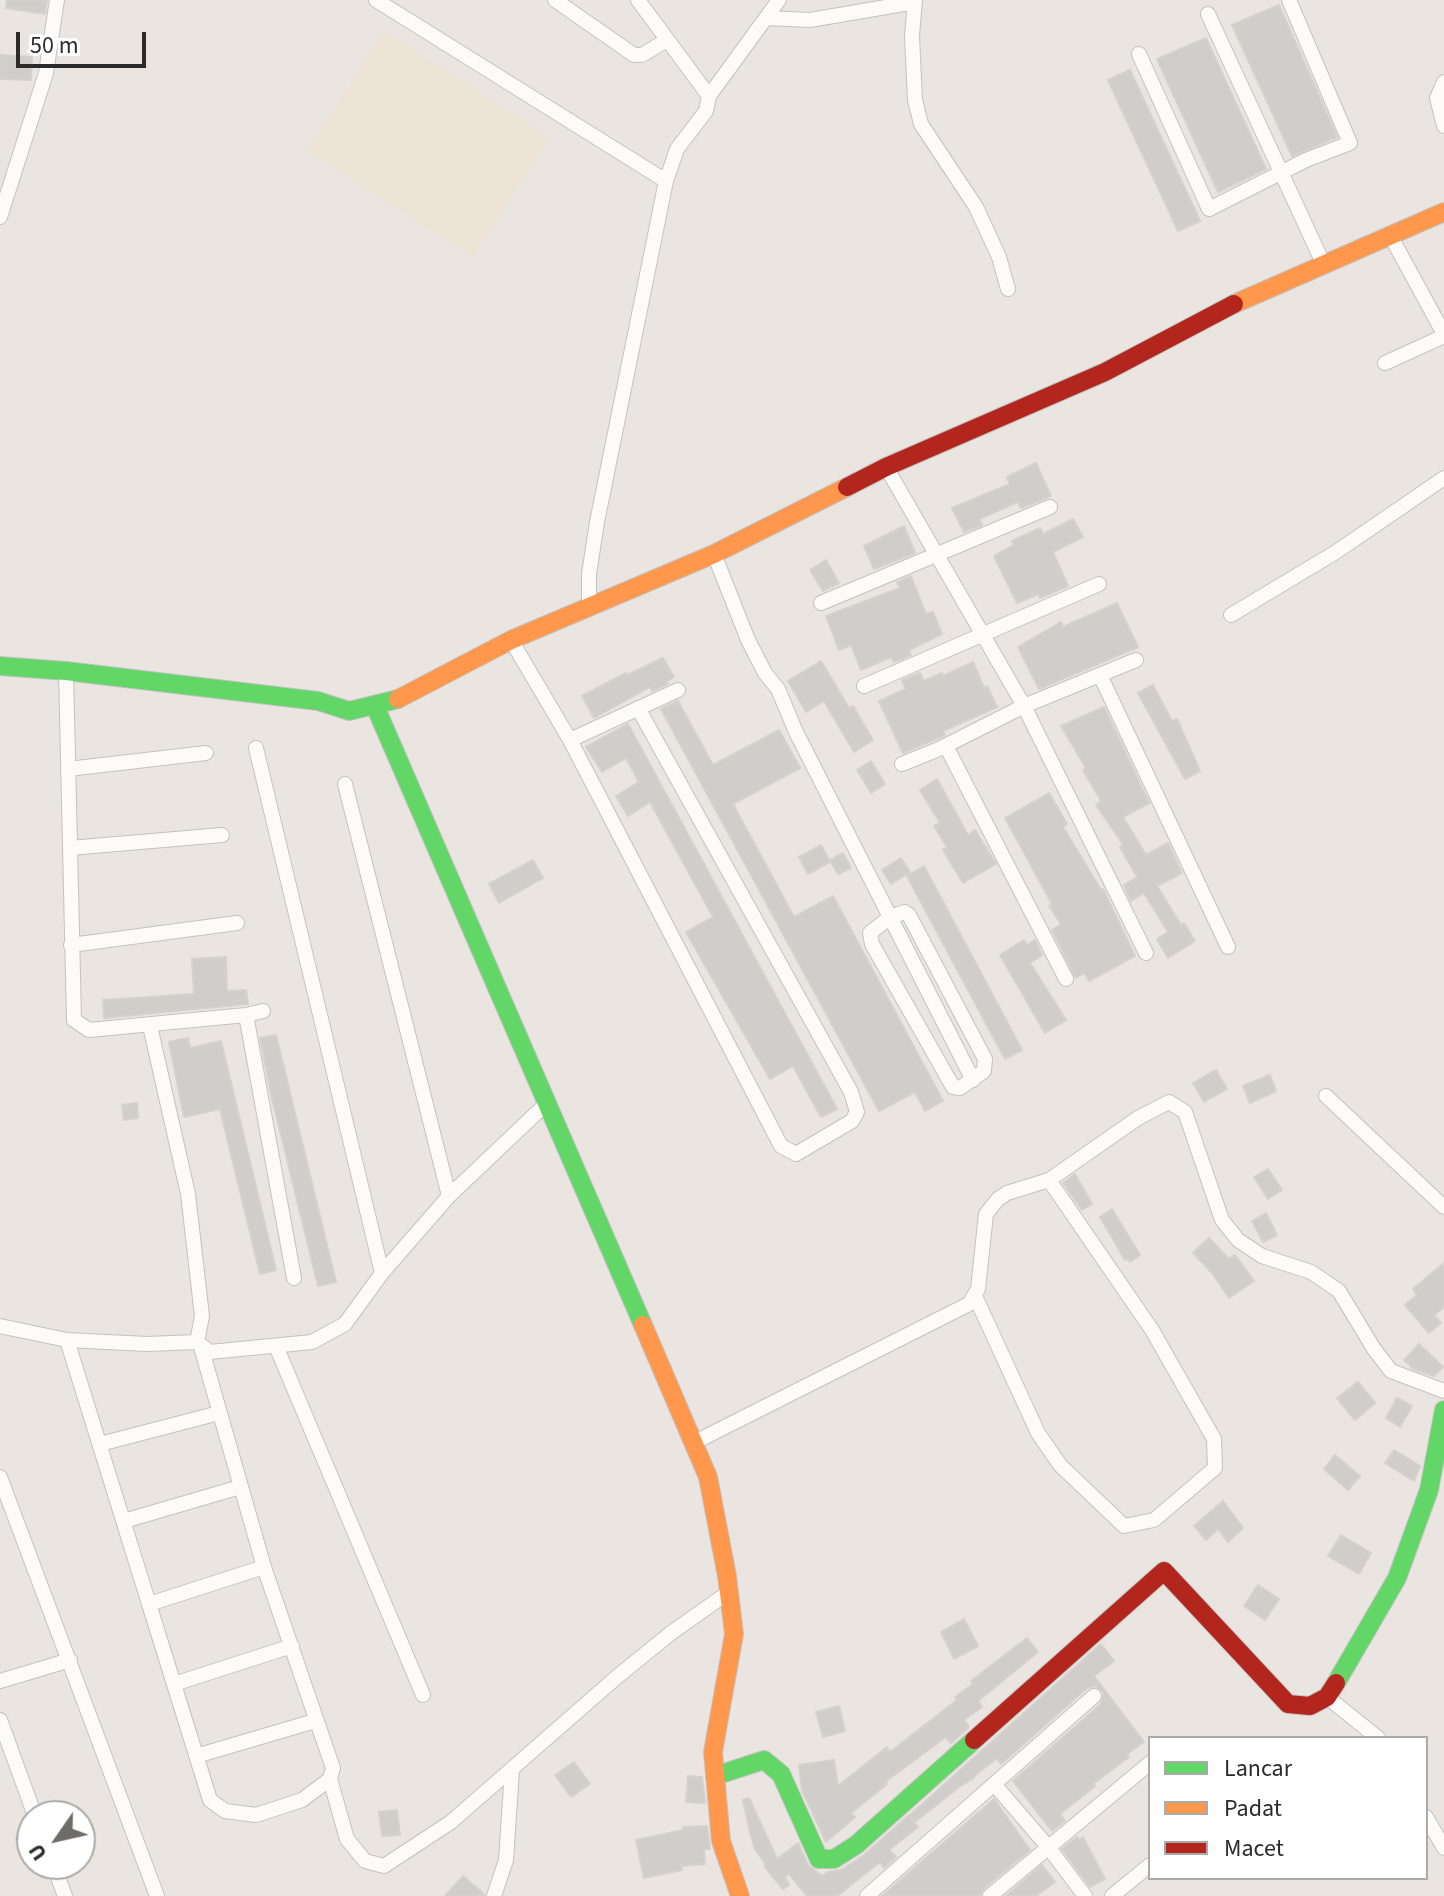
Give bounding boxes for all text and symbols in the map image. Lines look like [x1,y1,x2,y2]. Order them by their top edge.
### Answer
scale bar [20,16,150,66]
text: 50 m [30,28,79,63]
legend [1148,1736,1428,1880]
text: Lancar [1224,1751,1292,1786]
text: Padat [1224,1791,1282,1826]
north arrow [16,1800,96,1880]
text: Macet [1224,1831,1284,1866]
text: U [20,1837,55,1867]

